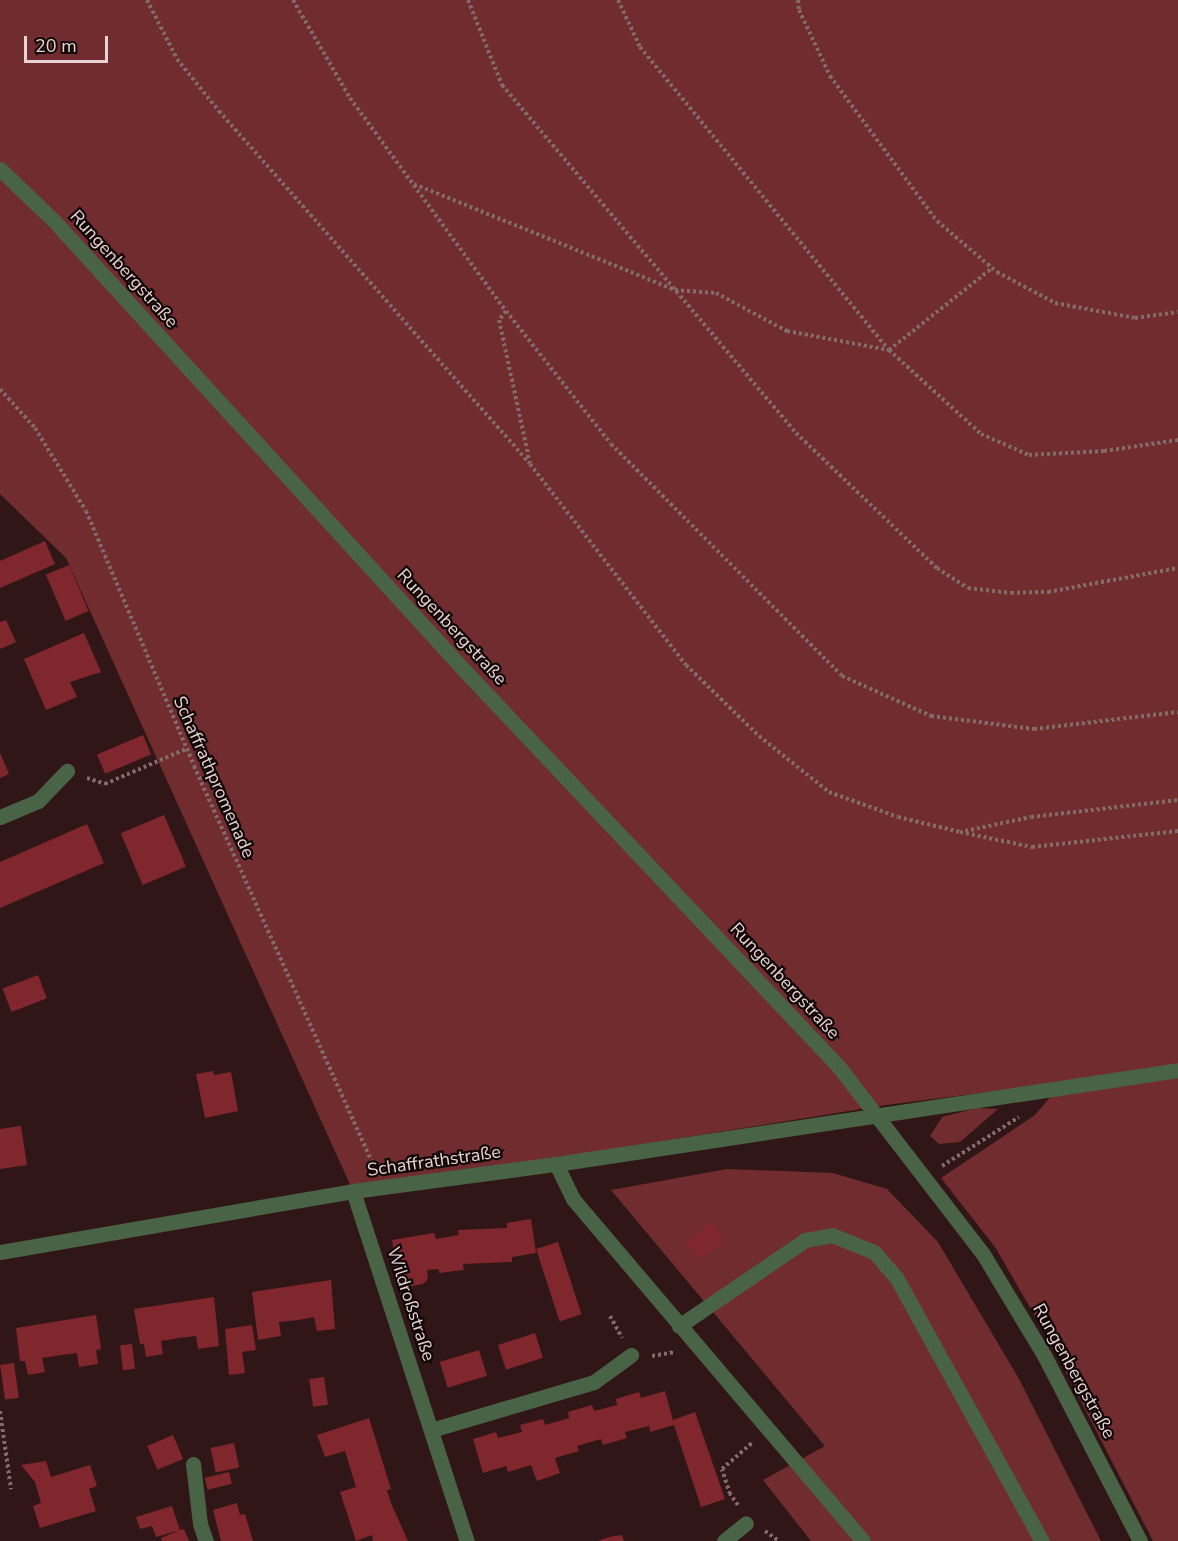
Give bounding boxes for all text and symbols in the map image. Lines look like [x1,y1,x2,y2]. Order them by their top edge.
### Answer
scale bar [27,24,111,62]
text: 20 m [35,34,77,58]
street label: Rungenbergstraße [65,206,183,332]
street label: Rungenbergstraße [393,564,511,690]
street label: Schaffrathpromenade [169,693,259,861]
street label: Rungenbergstraße [726,918,844,1044]
street label: Schaffrathstraße [366,1141,502,1181]
street label: Wildroßstraße [382,1244,440,1364]
street label: Rungenbergstraße [1028,1300,1120,1442]

